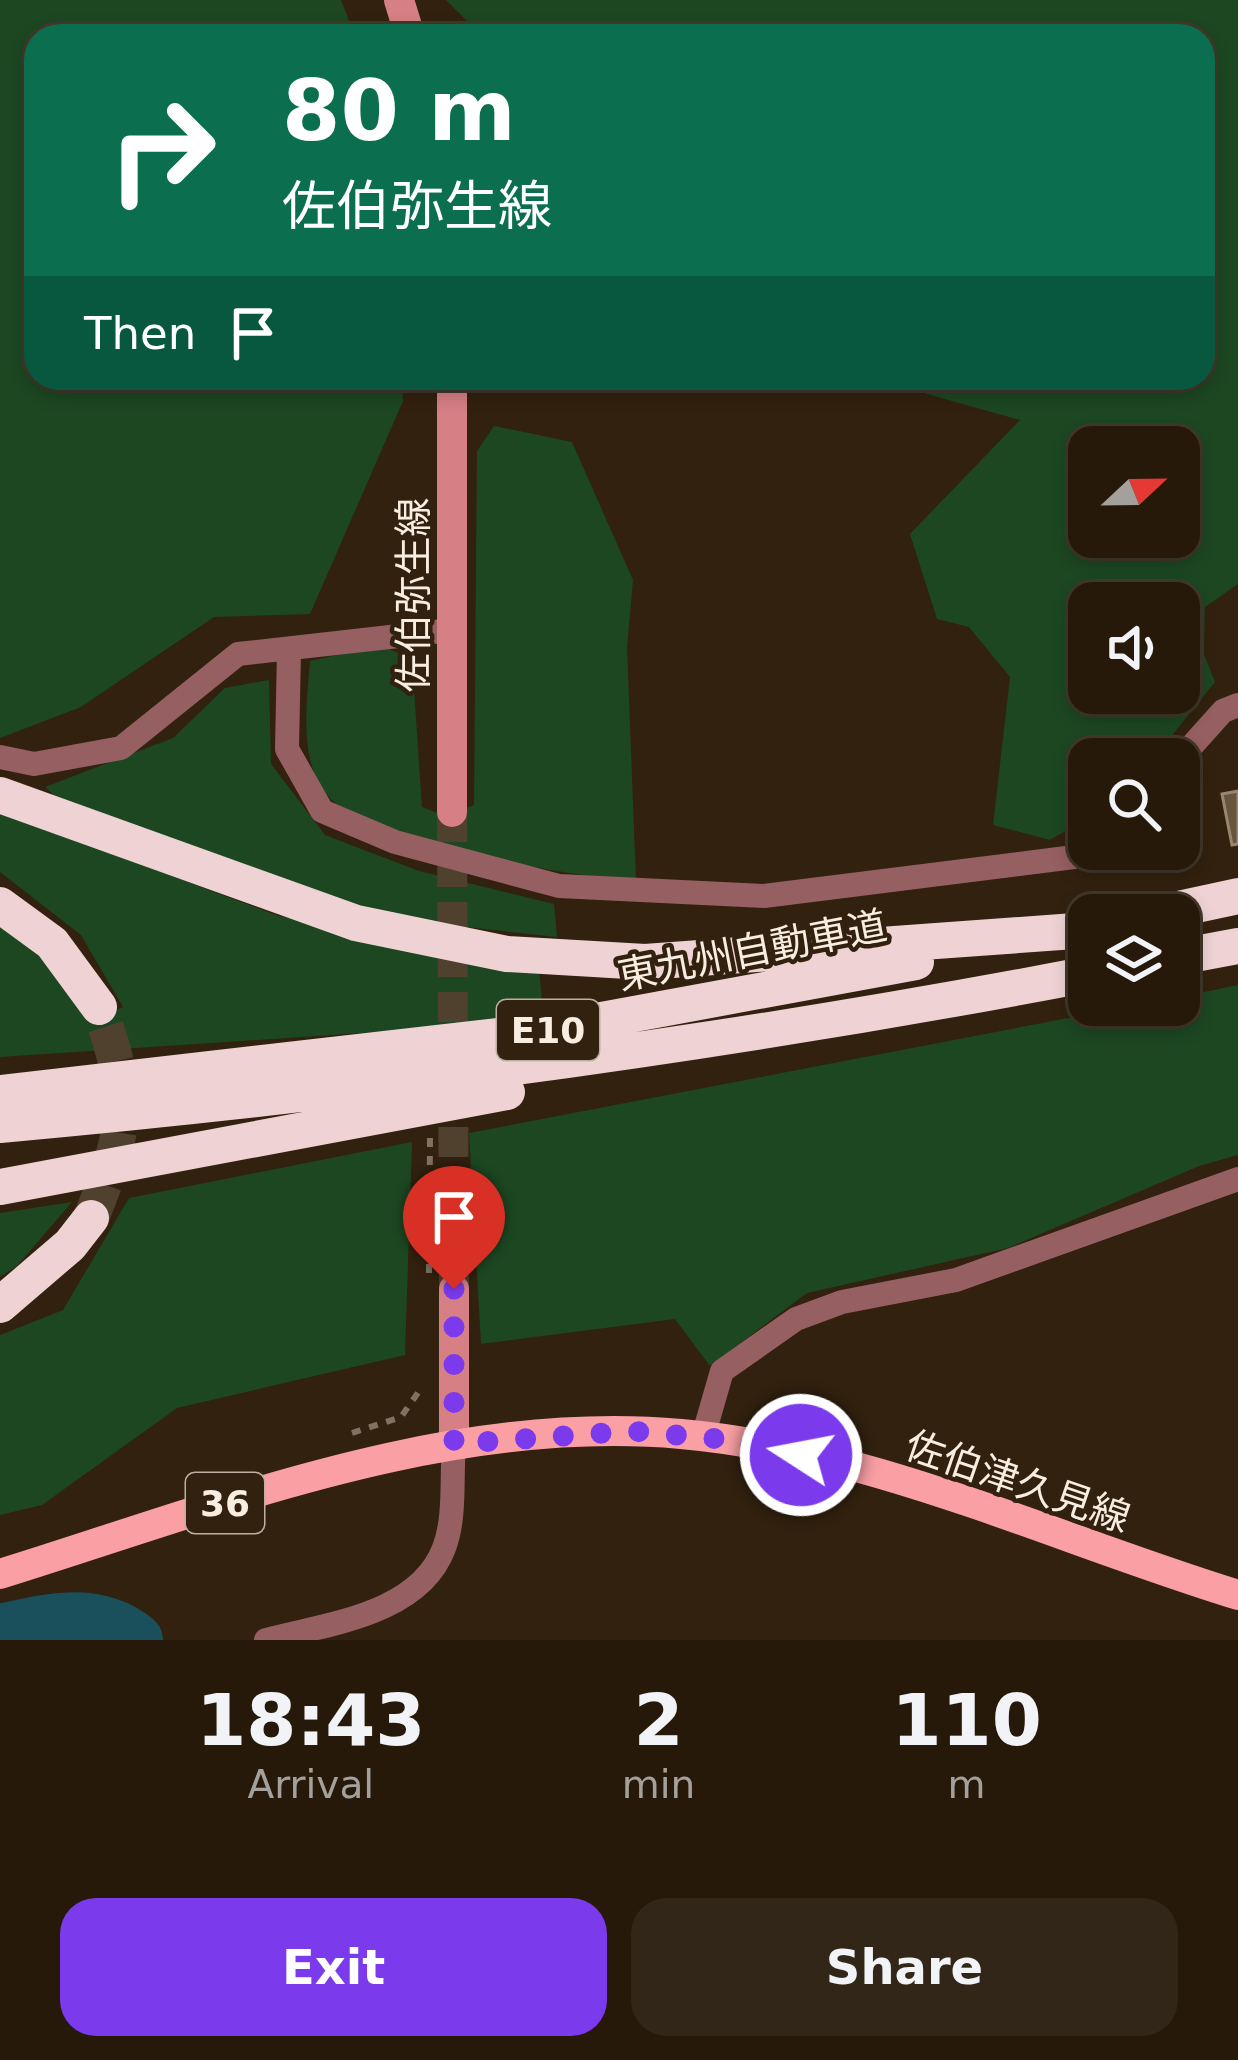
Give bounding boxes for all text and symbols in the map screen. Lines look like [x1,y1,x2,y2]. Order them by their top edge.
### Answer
text: 80 m [282,62,516,160]
icon: right [84,72,240,228]
text: 佐伯弥生線 [282,175,552,238]
icon: arrive [220,300,286,366]
text: Then [84,307,196,360]
north arrow [1068,426,1200,558]
map controls [1068,426,1200,1026]
street label: 佐伯弥生線 [391,497,436,693]
button: sound [1068,582,1200,714]
button: search [1068,738,1200,870]
button: layers [1068,894,1200,1026]
street label: 東九州自動車道 [614,902,890,999]
road number: E10 [497,1000,599,1060]
pin [403,1166,505,1289]
icon: arrive [421,1184,487,1250]
position arrow [738,1392,864,1518]
street label: 佐伯津久見線 [900,1422,1136,1541]
road number: 36 [186,1473,264,1533]
text: 18:43 [196,1678,425,1762]
text: 2 [633,1678,683,1762]
text: 110 [891,1678,1042,1762]
text: Arrival [247,1762,374,1807]
text: min [622,1762,695,1807]
text: m [948,1762,986,1807]
button: Exit [60,1898,607,2036]
button: Share [631,1898,1178,2036]

